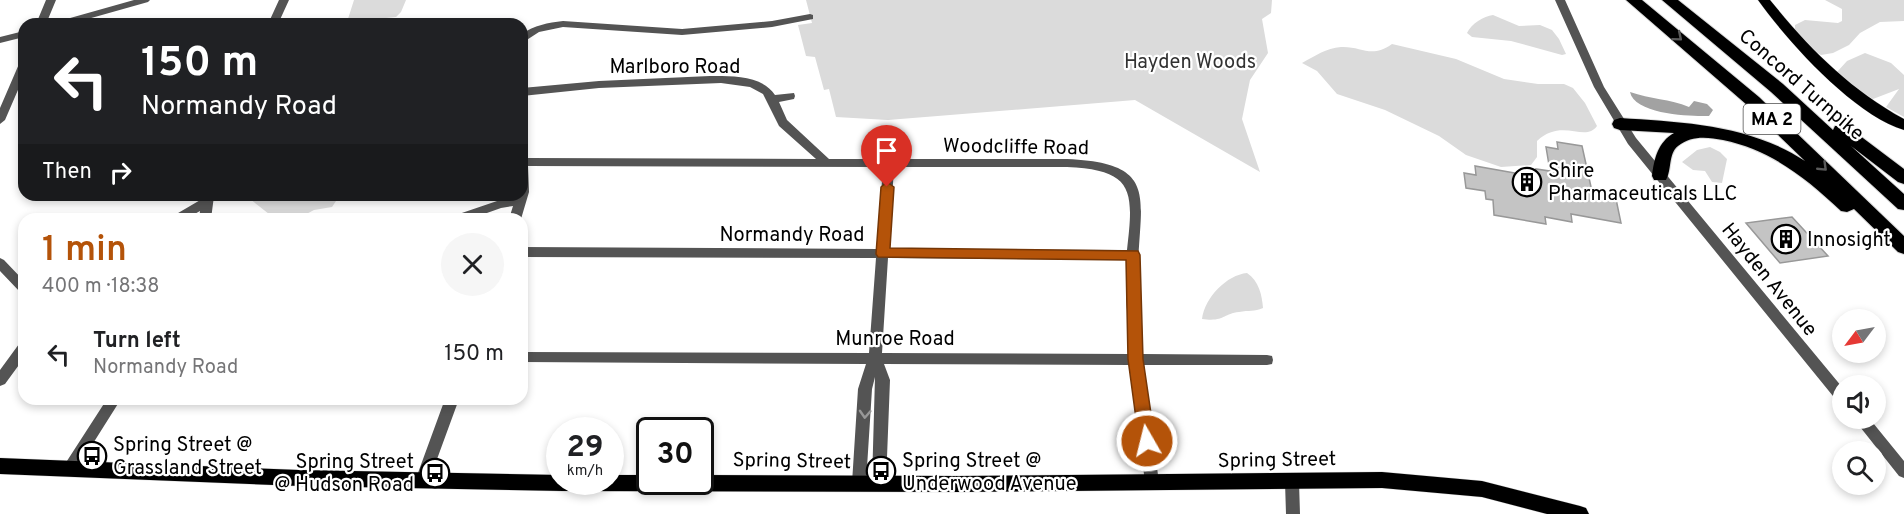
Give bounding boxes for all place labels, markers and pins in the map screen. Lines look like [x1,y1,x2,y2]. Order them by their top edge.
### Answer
pin [861,125,912,187]
place label: Shire Pharmaceuticals LLC [1548,159,1737,208]
building icon: Shire Pharmaceuticals LLC [1511,166,1543,198]
building icon: Innosight [1770,223,1802,255]
place label: Innosight [1807,228,1891,254]
place label: Spring Street @ Grassland Street [113,433,262,482]
bus stop icon: Spring Street @ Grassland Street [76,440,108,472]
place label: Spring Street @ Underwood Avenue [902,449,1076,498]
place label: Spring Street @ Hudson Road [274,450,414,499]
bus stop icon: Spring Street @ Underwood Avenue [865,455,897,487]
bus stop icon: Spring Street @ Hudson Road [419,457,451,489]

